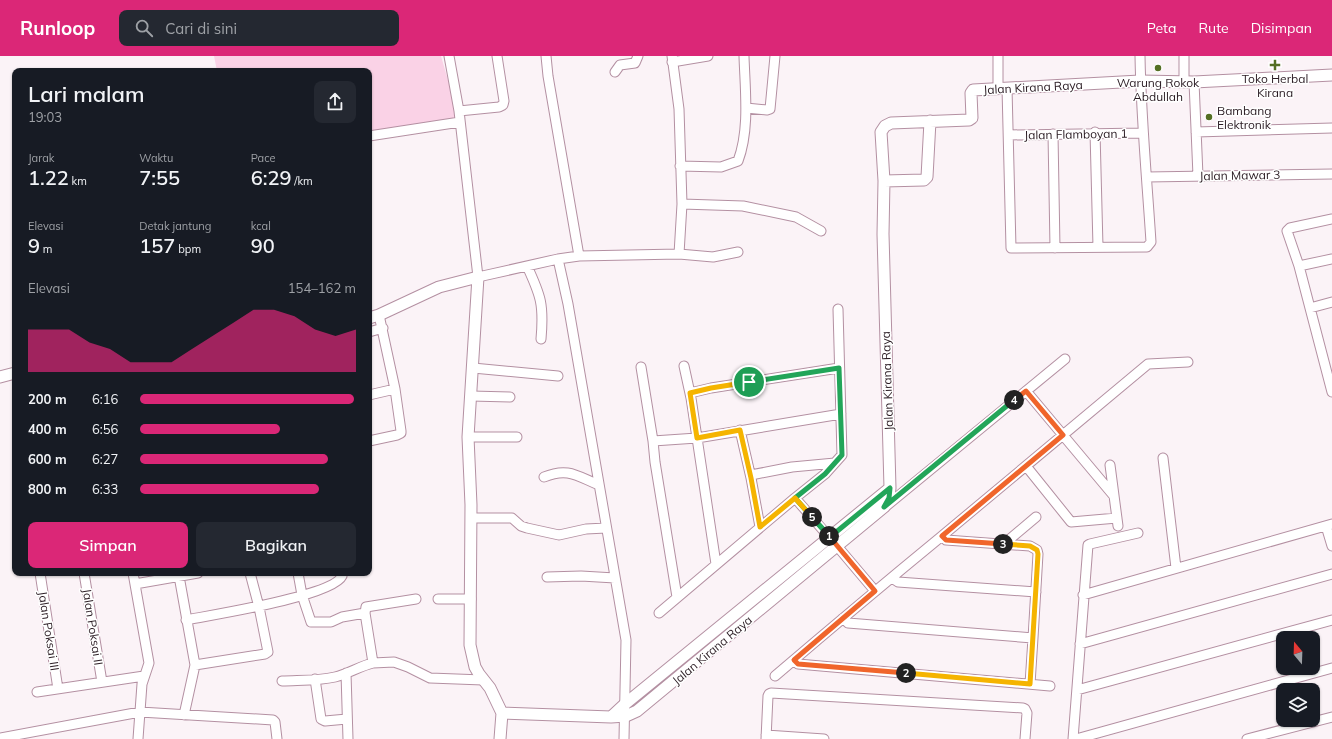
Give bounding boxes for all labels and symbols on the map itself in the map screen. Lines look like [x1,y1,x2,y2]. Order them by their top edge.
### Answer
marker: Toko Herbal Kirana [1270,60,1280,70]
marker: Warung Rokok Abdullah [1153,63,1163,73]
place label: Toko Herbal Kirana [1242,71,1308,100]
place label: Warung Rokok Abdullah [1117,75,1200,104]
street label: Jalan Kirana Raya [983,77,1083,97]
place label: Bambang Elektronik [1217,103,1272,132]
marker: Bambang Elektronik [1204,112,1214,122]
street label: Jalan Flamboyan 1 [1024,126,1128,142]
street label: Jalan Mawar 3 [1199,167,1281,183]
street label: Jalan Kirana Raya [878,331,896,431]
pin [732,365,766,399]
pin: 4 [1004,390,1024,410]
pin: 5 [802,507,822,527]
pin: 1 [819,526,839,546]
pin: 3 [993,534,1013,554]
street label: Jalan Poksai II [80,588,106,666]
street label: Jalan Poksai III [35,590,63,672]
street label: Jalan Kirana Raya [669,612,755,688]
north arrow [1276,631,1320,675]
pin: 2 [896,663,916,683]

